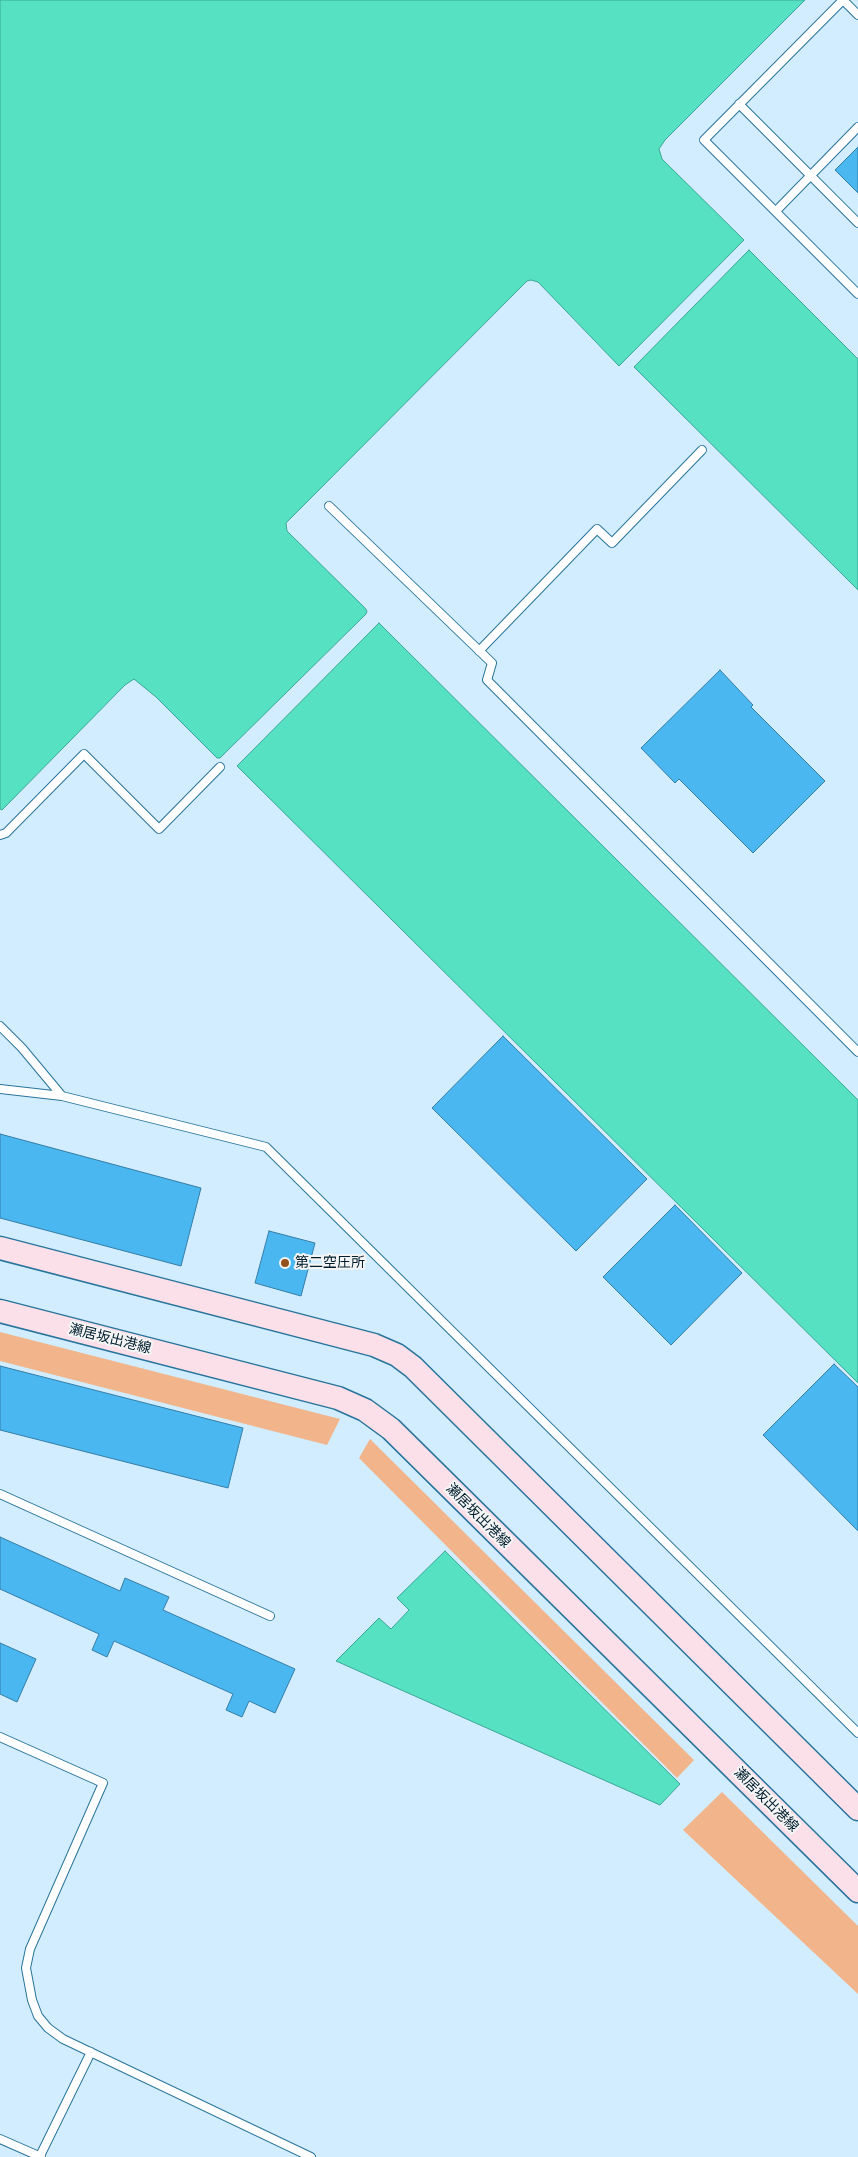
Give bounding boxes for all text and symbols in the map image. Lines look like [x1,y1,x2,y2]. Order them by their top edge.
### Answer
place label: 第二空圧所 [295,1255,365,1271]
marker: 第二空圧所 [279,1257,291,1269]
street label: 瀬居坂出港線 [67,1321,153,1357]
street label: 瀬居坂出港線 [442,1480,514,1552]
street label: 瀬居坂出港線 [730,1764,802,1836]

